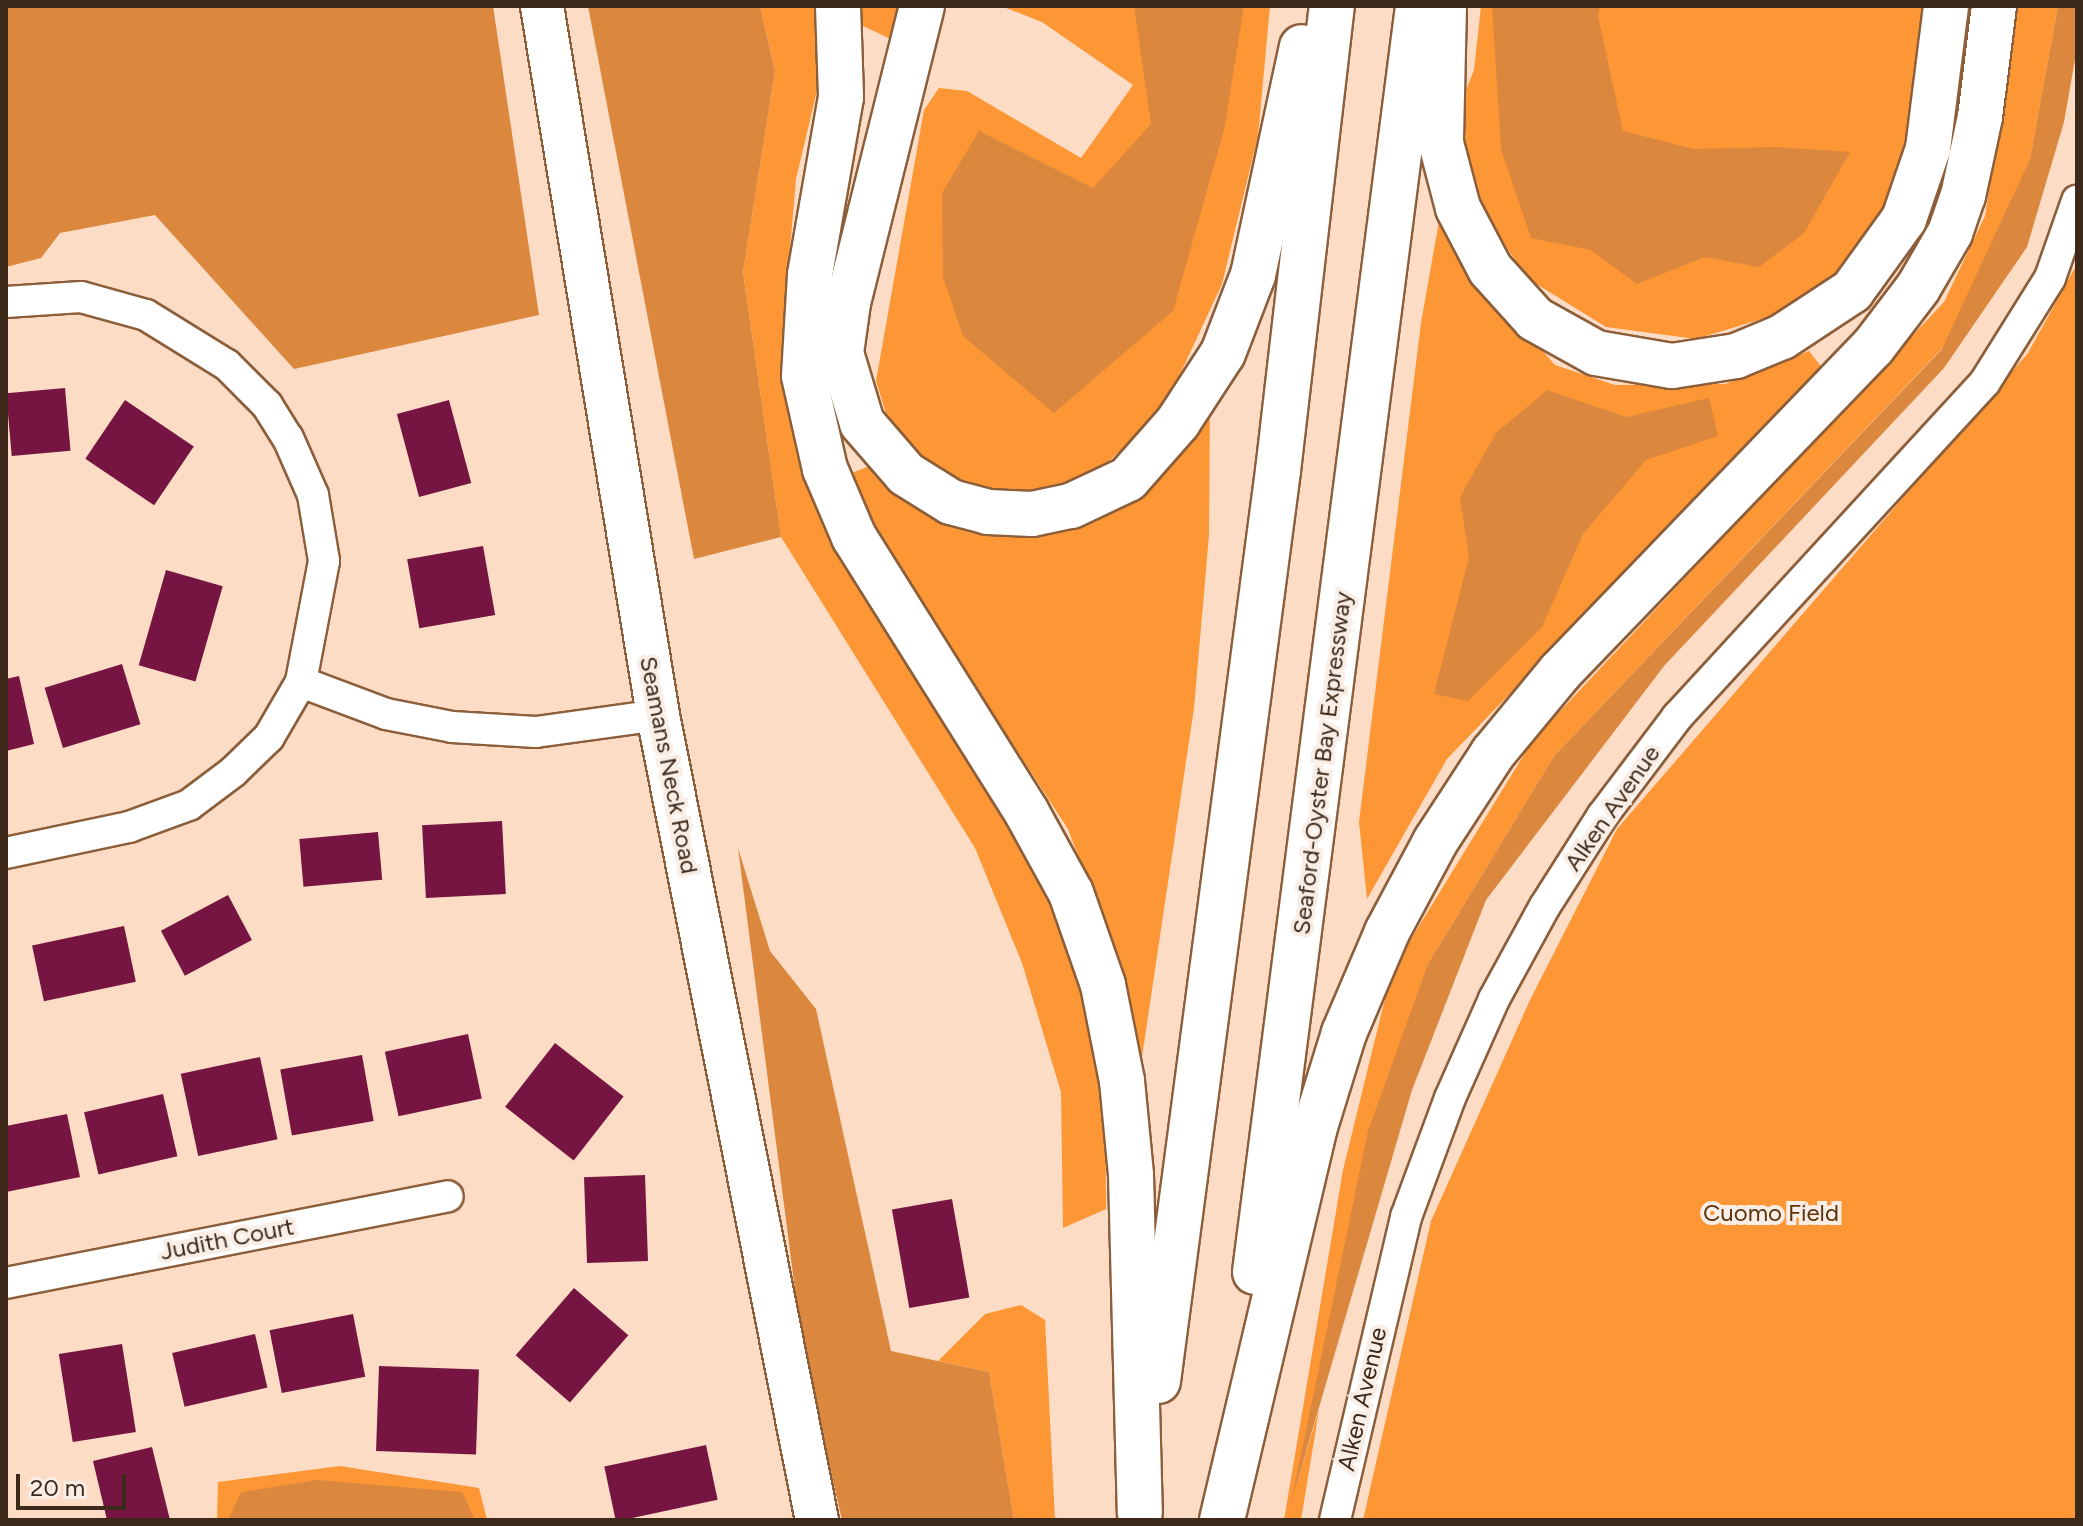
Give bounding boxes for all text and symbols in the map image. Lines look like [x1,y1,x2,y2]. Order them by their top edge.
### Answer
street label: Seaford-Oyster Bay Expressway [1287,590,1357,936]
street label: Seamans Neck Road [634,654,704,876]
street label: Alken Avenue [1558,740,1666,876]
park label: Cuomo Field [1703,1199,1839,1227]
street label: Judith Court [158,1212,296,1266]
street label: Alken Avenue [1331,1324,1393,1474]
scale bar [20,1458,130,1508]
text: 20 m [30,1473,85,1502]

